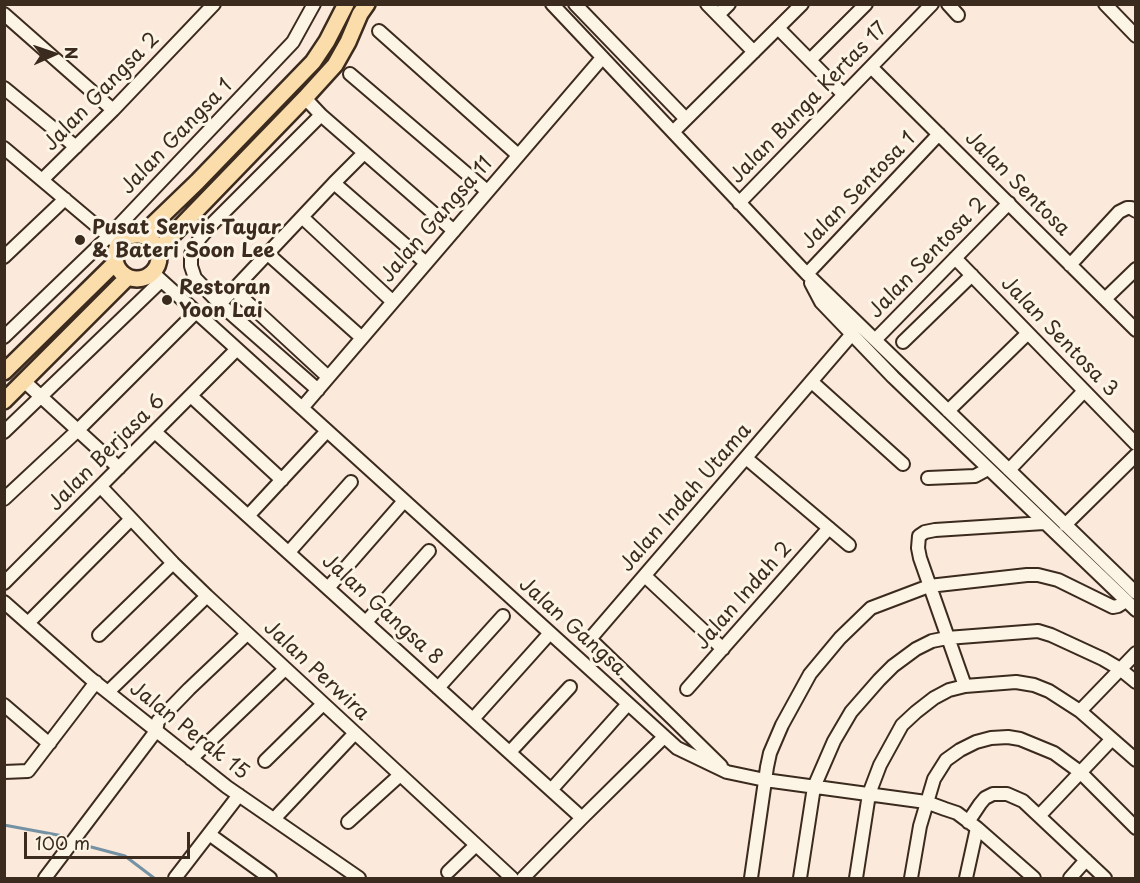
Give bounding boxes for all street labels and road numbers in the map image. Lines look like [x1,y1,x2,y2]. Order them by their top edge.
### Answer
street label: Jalan Bunga Kertas 17 [726,17,892,189]
street label: Jalan Gangsa 2 [39,28,165,156]
street label: Jalan Gangsa 1 [116,74,238,200]
street label: Jalan Sentosa 1 [797,127,921,255]
street label: Jalan Sentosa [960,127,1074,241]
street label: Jalan Gangsa 11 [376,152,498,288]
street label: Jalan Sentosa 2 [864,193,992,323]
street label: Jalan Sentosa 3 [996,272,1122,402]
street label: Jalan Berjasa 6 [44,390,170,516]
street label: Jalan Indah Utama [615,419,757,577]
street label: Jalan Indah 2 [690,537,798,655]
street label: Jalan Gangsa 8 [317,550,447,670]
street label: Jalan Gangsa [514,573,630,681]
street label: Jalan Perwira [258,616,374,726]
street label: Jalan Perak 15 [124,677,254,785]

